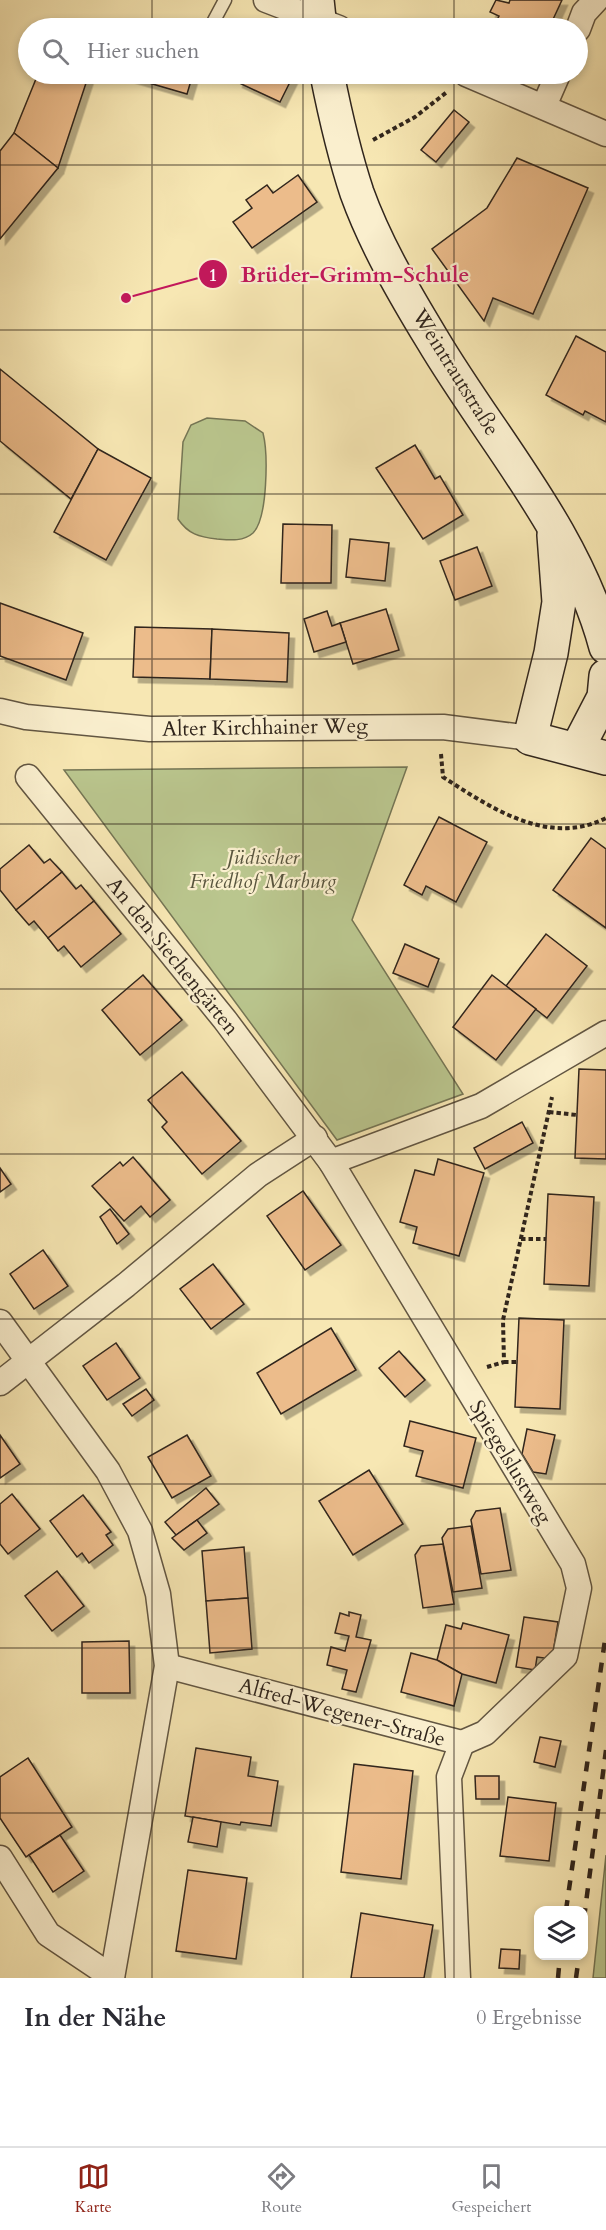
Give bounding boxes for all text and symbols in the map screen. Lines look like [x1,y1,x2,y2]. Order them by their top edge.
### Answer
search box [18,18,588,84]
icon: search [39,35,72,68]
text: Hier suchen [87,36,200,66]
callout: Brüder-Grimm-Schule [198,254,481,294]
text: Brüder-Grimm-Schule [241,260,469,290]
text: 1 [208,263,218,288]
street label: Weintrautstraße [404,302,506,441]
street label: Alter Kirchhainer Weg [162,711,368,744]
park label: Jüdischer Friedhof Marburg [190,843,337,896]
street label: An den Siechengärten [100,871,246,1042]
street label: Spiegelslustweg [462,1395,559,1530]
street label: Alfred-Wegener-Straße [235,1671,448,1754]
map controls [534,1906,588,1960]
button: layers [534,1906,588,1960]
text: In der Nähe [24,2000,166,2035]
text: 0 Ergebnisse [476,2004,582,2031]
tab: Karte [75,2160,112,2218]
tab: Route [261,2160,302,2218]
tab: Gespeichert [451,2160,531,2218]

